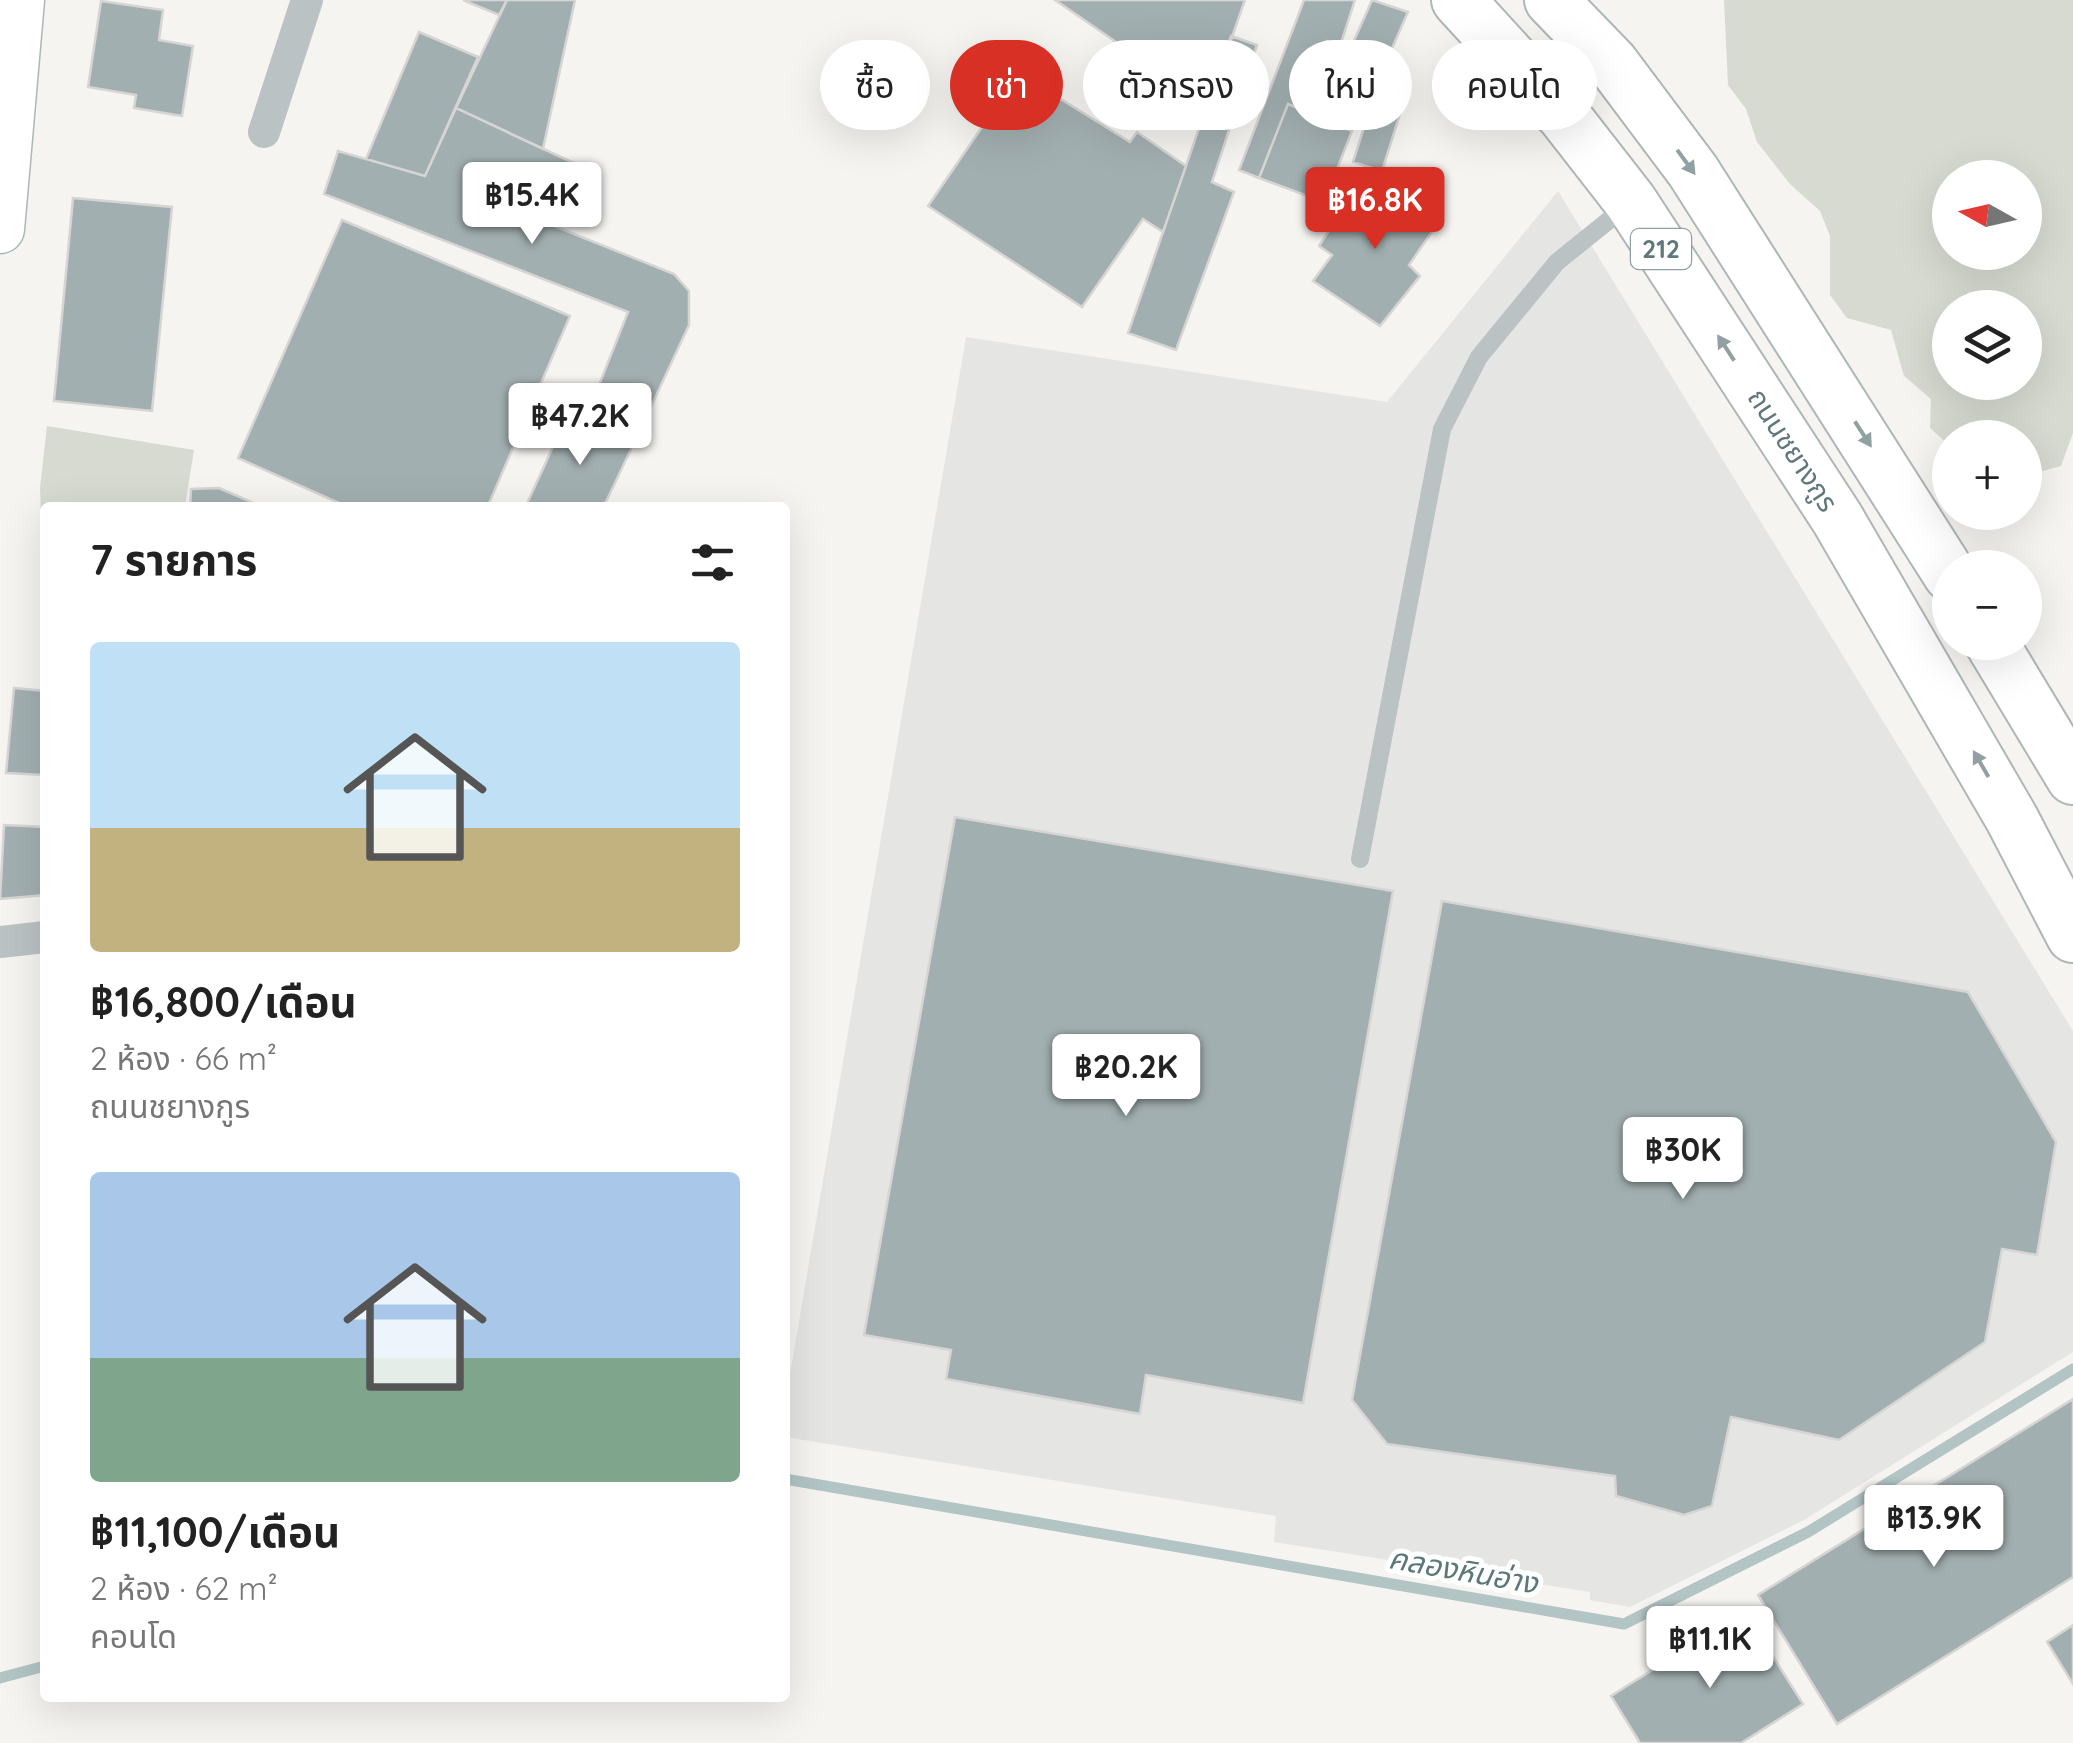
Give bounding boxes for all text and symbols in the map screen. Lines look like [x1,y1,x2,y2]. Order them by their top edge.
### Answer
chip: ซื้อ [820,40,930,130]
chip: เช่า [950,40,1063,130]
chip: ตัวกรอง [1083,40,1269,130]
chip: ใหม่ [1289,40,1412,130]
chip: คอนโด [1432,40,1597,130]
one-way arrow [1676,149,1695,175]
north arrow [1932,160,2042,270]
map controls [1932,160,2042,660]
pin: ฿15.4K [451,162,613,247]
pin: ฿16.8K [1294,167,1456,252]
text: ฿15.4K [485,174,579,214]
text: ฿16.8K [1327,179,1423,219]
road number: 212 [1631,229,1691,269]
button: layers [1932,290,2042,400]
one-way arrow [1718,334,1736,362]
street label: ถนนชยางกูร [1740,381,1846,519]
pin: ฿47.2K [499,383,661,468]
text: ฿47.2K [531,395,629,435]
one-way arrow [1853,420,1871,448]
button: + [1932,420,2042,530]
text: 7 รายการ [90,533,257,586]
icon: filters [685,535,740,590]
button: − [1932,550,2042,660]
icon: home [325,707,505,887]
one-way arrow [1972,750,1989,779]
text: ฿16,800/เดือน [90,975,357,1028]
pin: ฿20.2K [1045,1034,1207,1119]
text: 2 ห้อง · 66 m² [90,1038,277,1078]
text: ฿20.2K [1074,1046,1178,1086]
text: ถนนชยางกูร [90,1086,250,1126]
pin: ฿30K [1624,1117,1742,1202]
text: ฿30K [1645,1129,1721,1169]
icon: home [325,1237,505,1417]
pin: ฿13.9K [1853,1485,2015,1570]
text: ฿13.9K [1886,1497,1982,1537]
text: ฿11,100/เดือน [90,1505,340,1558]
water label: คลองหินอ่าง [1386,1538,1542,1602]
text: 2 ห้อง · 62 m² [90,1568,278,1608]
pin: ฿11.1K [1629,1606,1791,1691]
text: คอนโด [90,1616,177,1656]
text: ฿11.1K [1668,1618,1752,1658]

